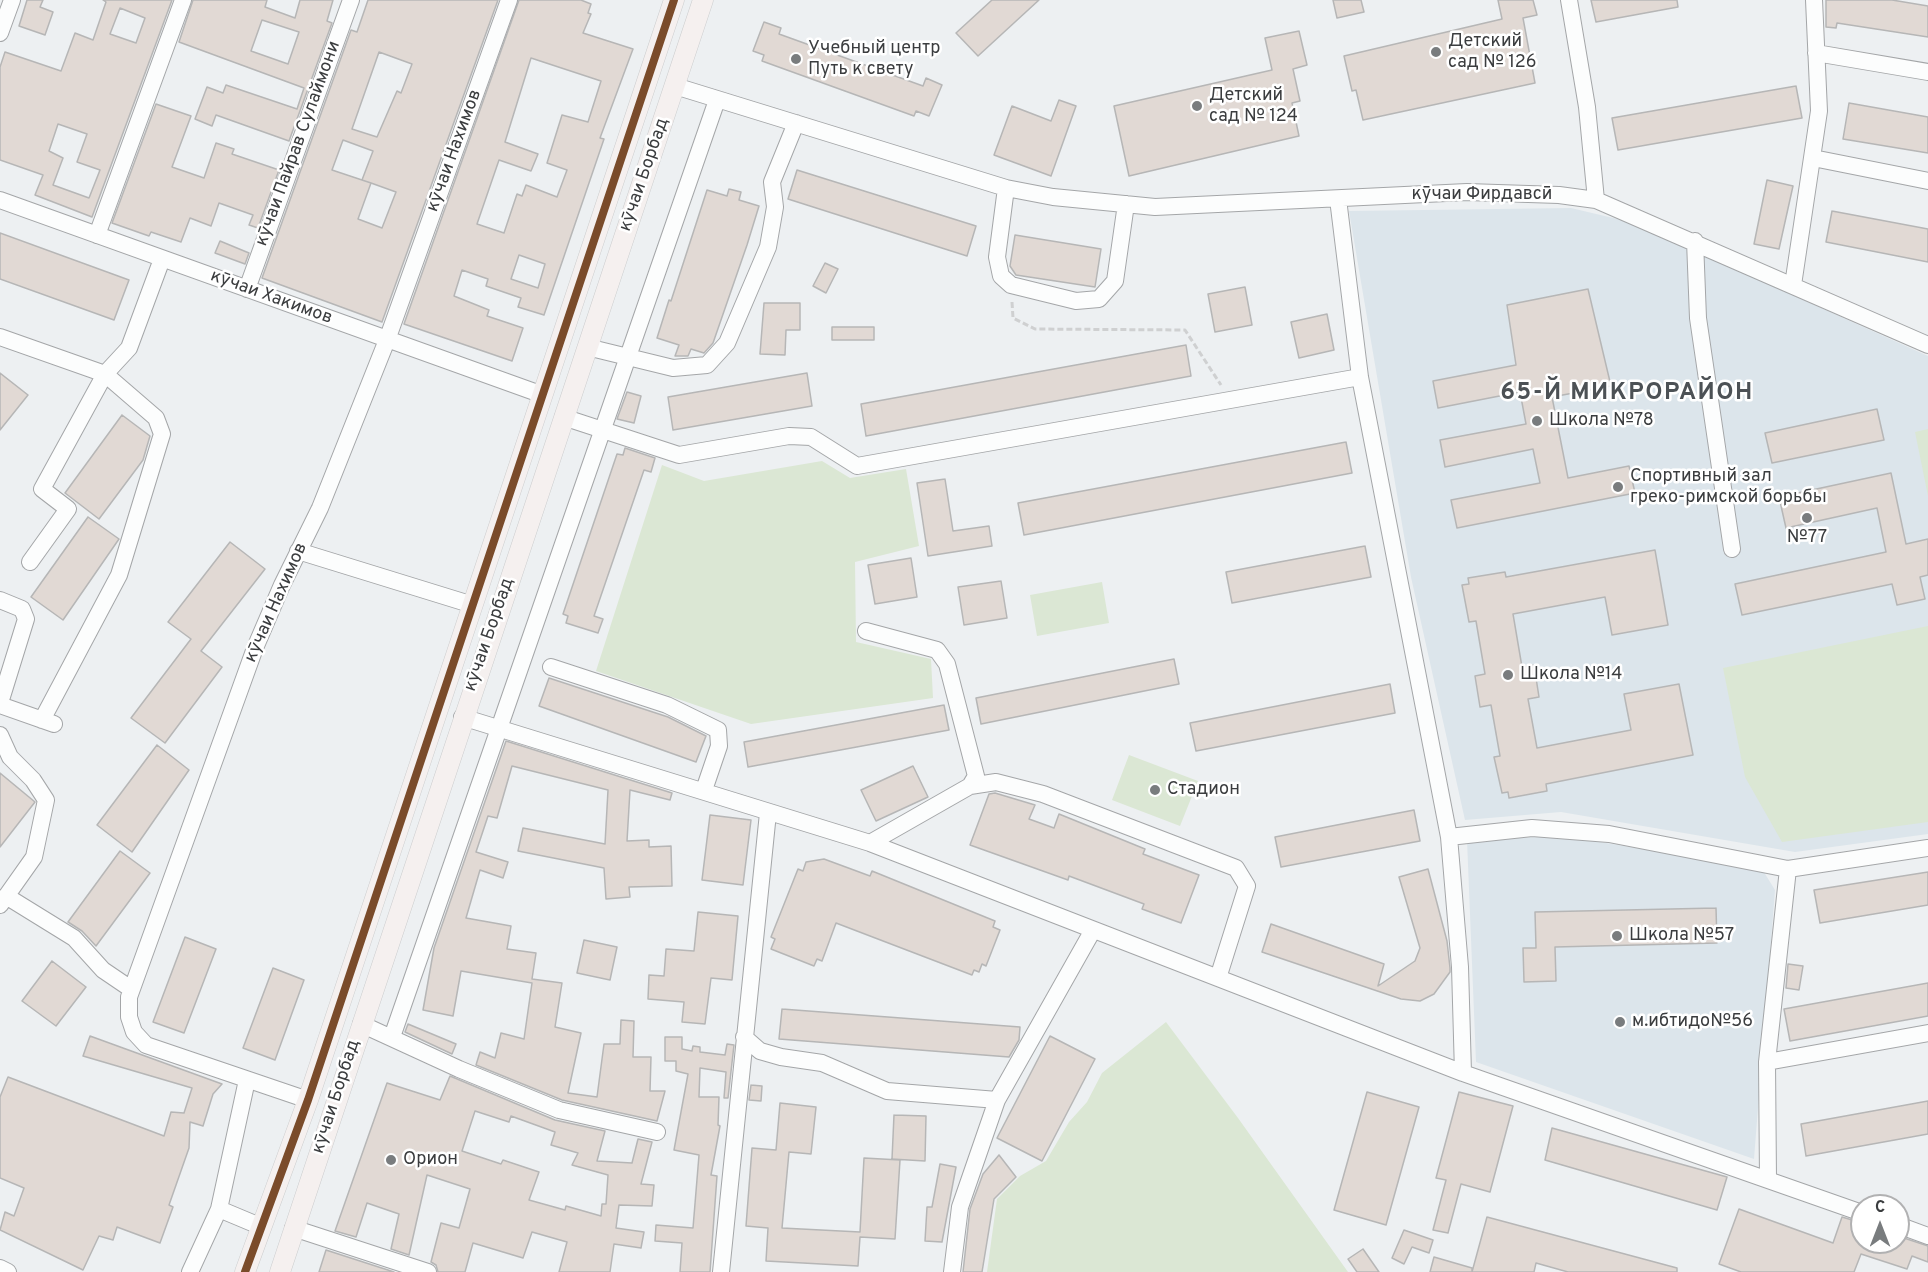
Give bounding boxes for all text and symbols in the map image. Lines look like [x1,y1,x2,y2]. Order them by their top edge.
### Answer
place label: Детский сад № 126 [1448,31,1537,74]
place label: Учебный центр Путь к свету [808,38,940,80]
street label: кӯчаи Пайрав Сулаймони [252,39,346,249]
marker: Детский сад № 126 [1429,45,1443,59]
marker: Учебный центр Путь к свету [789,52,803,66]
place label: Детский сад № 124 [1209,85,1298,128]
street label: кӯчаи Нахимов [423,87,487,215]
marker: Детский сад № 124 [1190,99,1204,113]
street label: кӯчаи Борбад [615,115,675,235]
street label: кӯчаи Фирдавсӣ [1412,184,1552,206]
street label: кӯчаи Хакимов [207,266,335,330]
district label: 65-Й МИКРОРАЙОН [1500,380,1754,408]
place label: Школа №78 [1549,410,1654,432]
marker: Школа №78 [1530,414,1544,428]
place label: Спортивный зал греко-римской борьбы [1630,466,1827,508]
marker: Спортивный зал греко-римской борьбы [1611,480,1625,494]
marker: №77 [1800,511,1814,525]
place label: №77 [1787,527,1827,549]
street label: кӯчаи Нахимов [241,540,313,666]
street label: кӯчаи Борбад [460,575,520,695]
place label: Школа №14 [1520,664,1622,686]
marker: Школа №14 [1501,668,1515,682]
place label: Стадион [1167,779,1240,801]
marker: Стадион [1148,783,1162,797]
place label: Школа №57 [1629,925,1734,947]
marker: Школа №57 [1610,929,1624,943]
place label: м.ибтидо№56 [1632,1011,1753,1033]
marker: м.ибтидо№56 [1613,1015,1627,1029]
street label: кӯчаи Борбад [308,1037,366,1157]
place label: Орион [403,1149,458,1171]
marker: Орион [384,1153,398,1167]
north arrow [1850,1194,1910,1254]
text: С [1875,1198,1885,1218]

